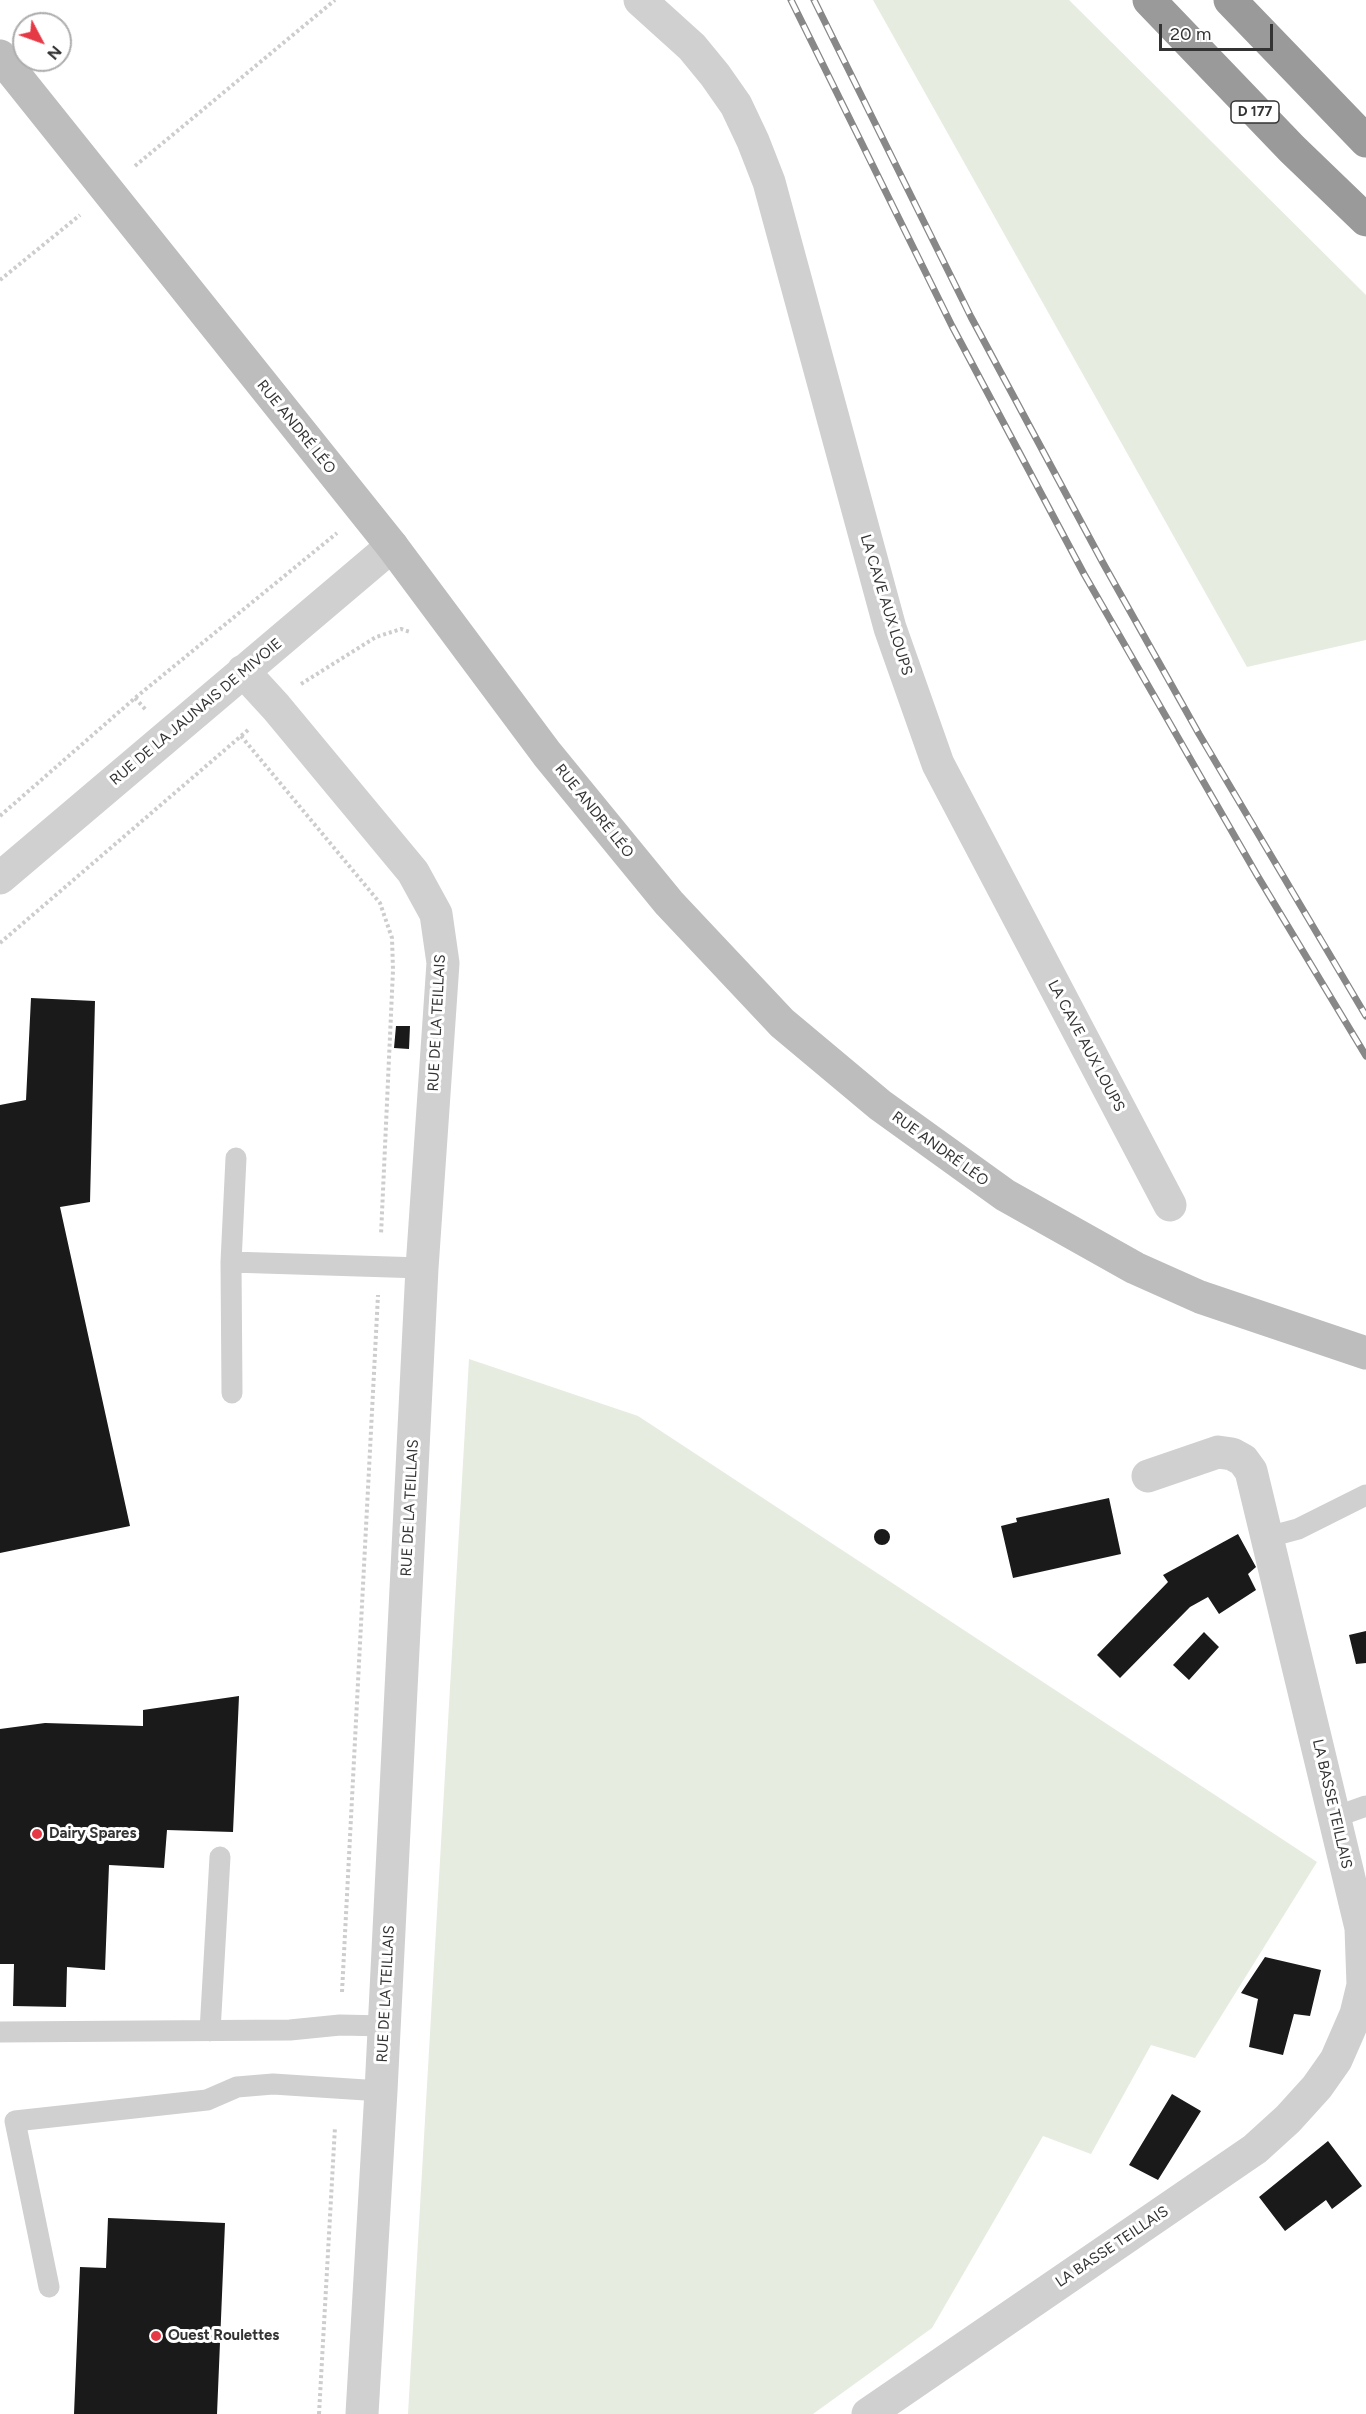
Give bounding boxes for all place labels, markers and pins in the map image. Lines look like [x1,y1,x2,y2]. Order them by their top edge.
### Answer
place label: Dairy Spares [49,1825,136,1843]
marker: Dairy Spares [30,1827,44,1841]
place label: Ouest Roulettes [168,2327,279,2345]
marker: Ouest Roulettes [149,2329,163,2343]

